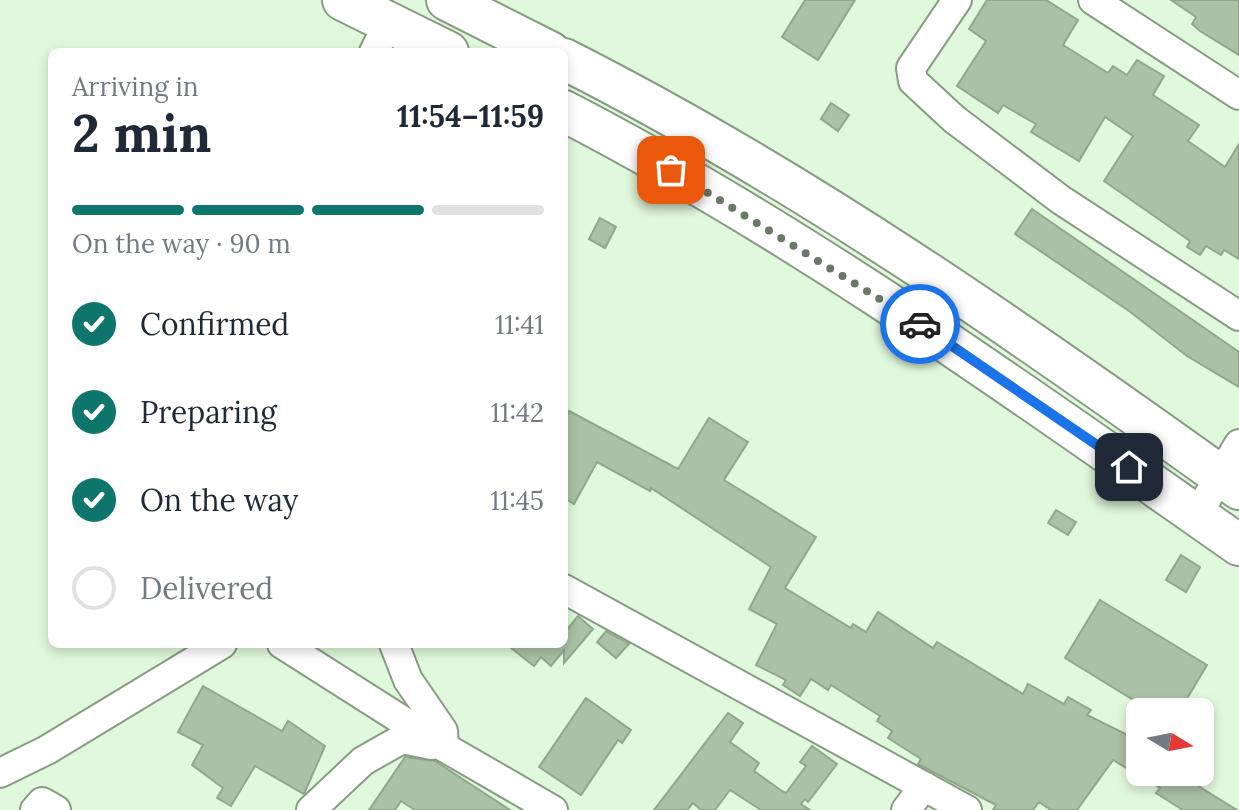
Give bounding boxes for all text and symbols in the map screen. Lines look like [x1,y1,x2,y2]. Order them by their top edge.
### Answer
text: Arriving in [72,70,199,103]
text: 11:54–11:59 [397,97,544,135]
text: 2 min [72,100,211,166]
pin [637,136,705,204]
icon: bag [649,148,693,192]
text: On the way · 90 m [72,227,291,260]
courier [880,284,960,364]
icon: check [72,302,116,346]
icon: car [898,302,942,346]
text: Confirmed [140,305,289,343]
text: 11:41 [495,308,544,341]
icon: check [72,390,116,434]
text: Preparing [140,393,277,431]
text: 11:42 [491,396,544,429]
pin [1095,433,1163,501]
icon: home [1107,445,1151,489]
icon: check [72,478,116,522]
text: On the way [140,481,298,519]
text: 11:45 [490,484,544,517]
text: Delivered [140,569,273,607]
north arrow [1126,698,1214,786]
map controls [1126,698,1214,786]

